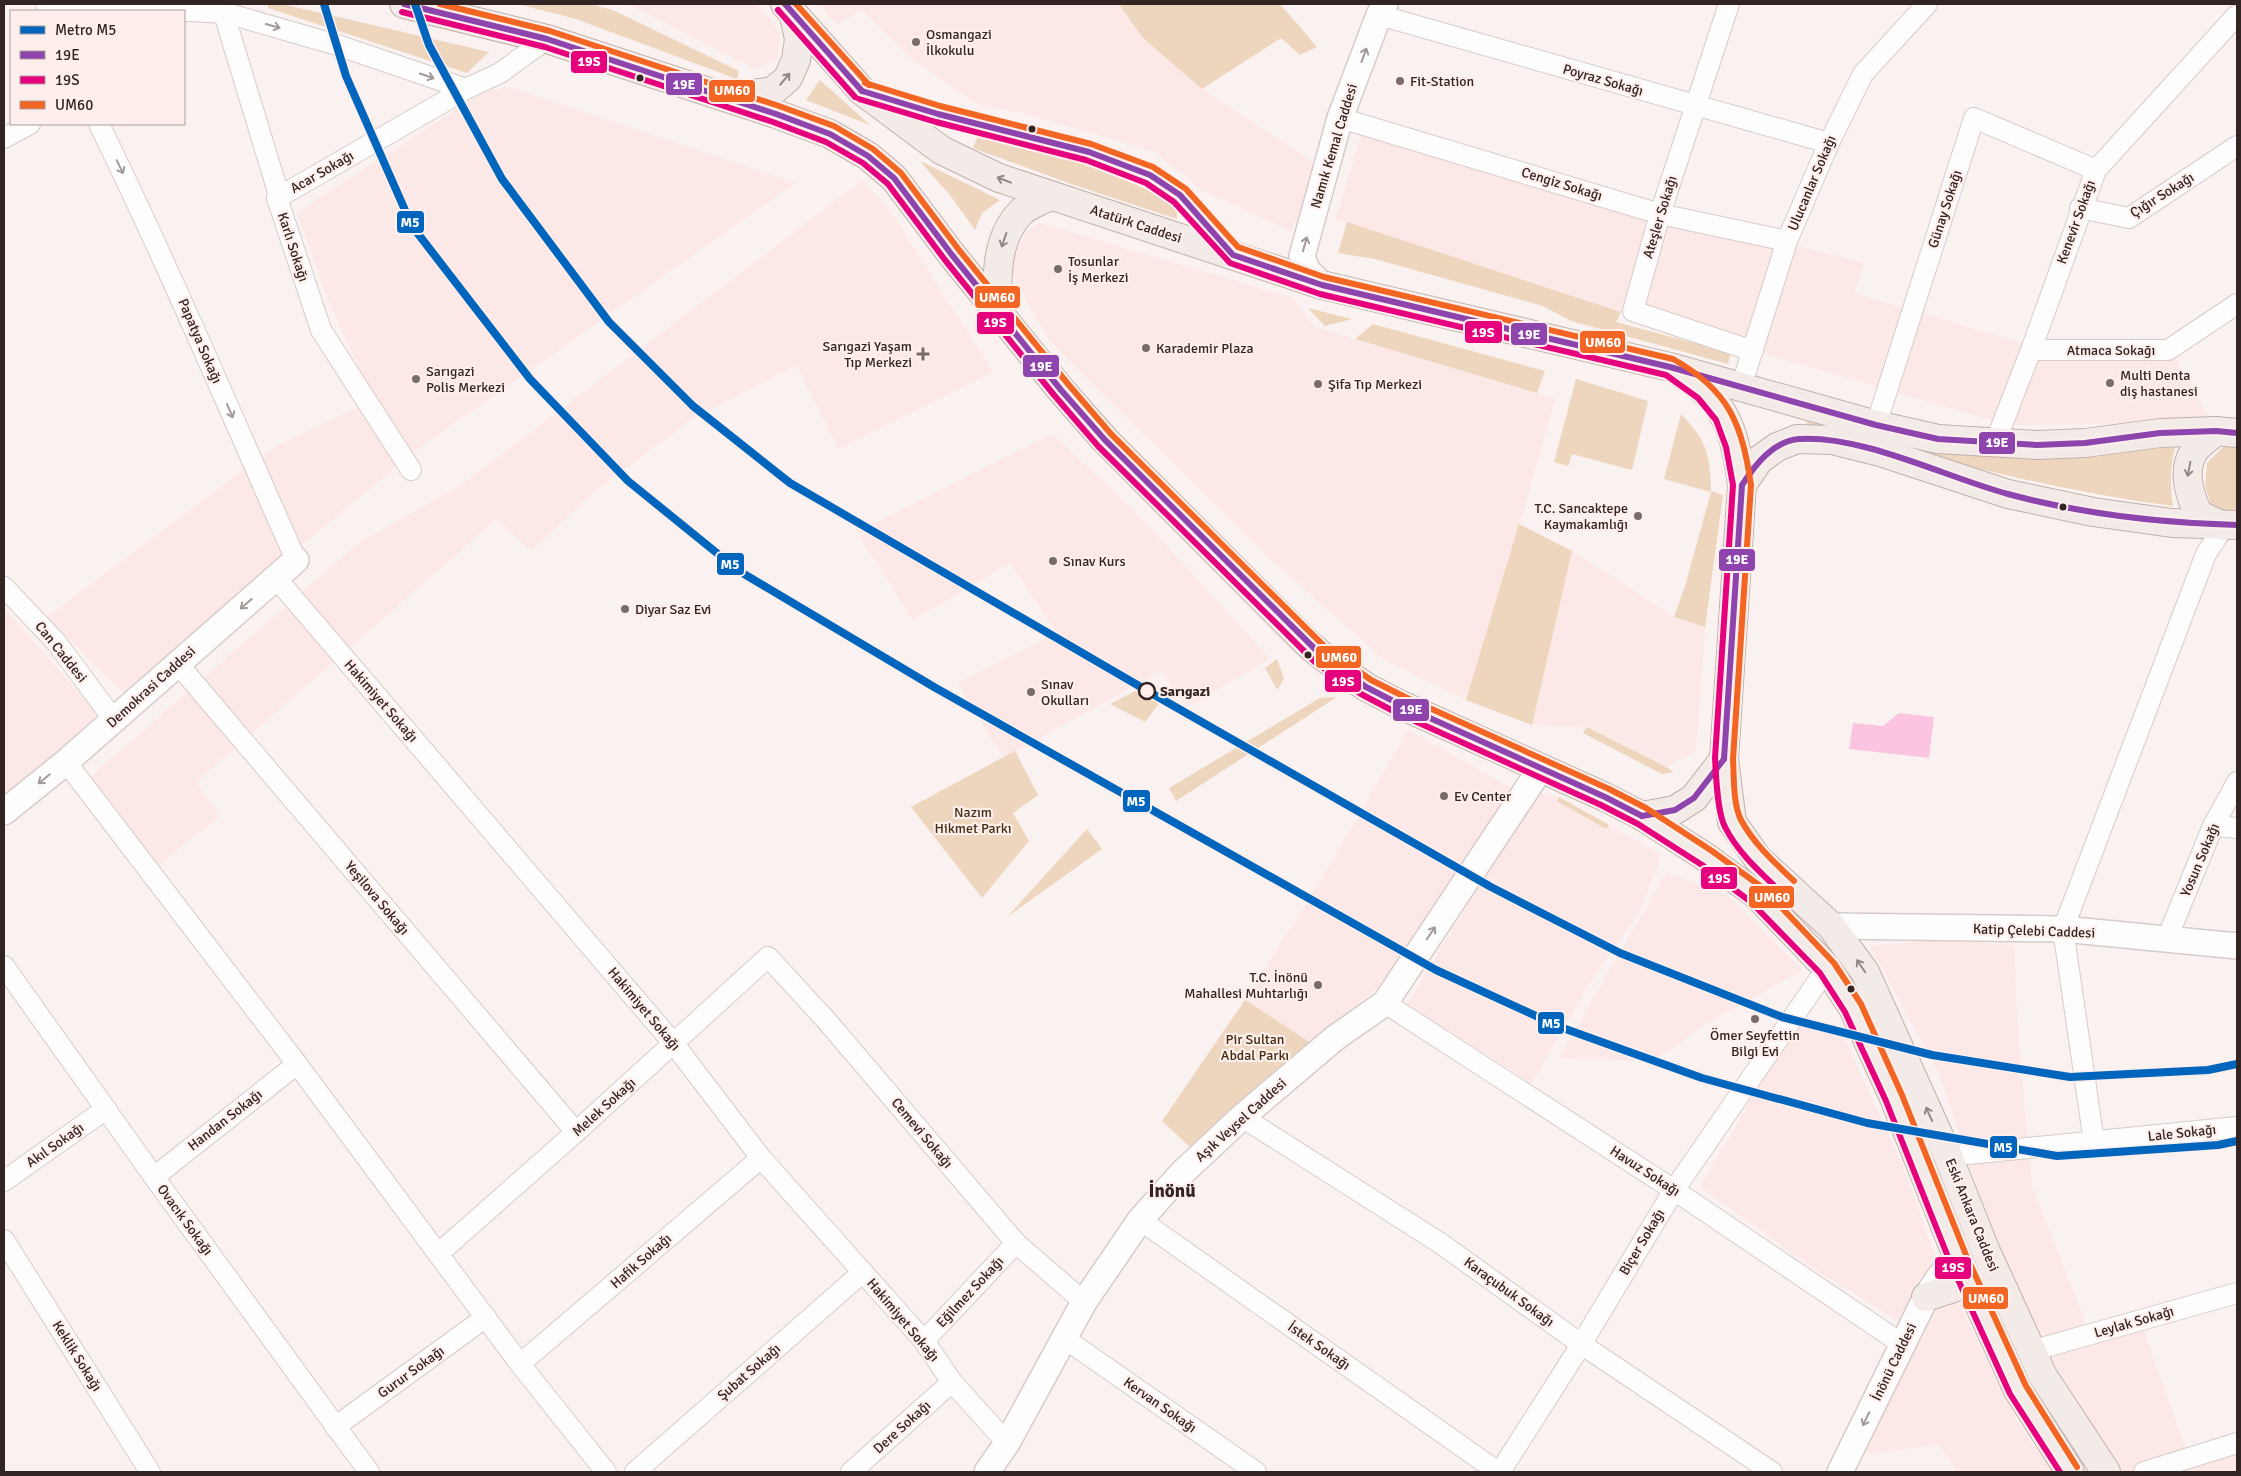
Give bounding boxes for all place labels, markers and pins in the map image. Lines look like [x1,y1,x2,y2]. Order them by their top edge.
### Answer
place label: Osmangazi İlkokulu [926,26,992,59]
marker: Osmangazi İlkokulu [910,36,922,48]
unlabelled marker [635,73,645,83]
place label: Fit-Station [1410,73,1474,90]
marker: Fit-Station [1394,75,1406,87]
unlabelled marker [1027,124,1037,134]
place label: Tosunlar İş Merkezi [1068,253,1129,286]
marker: Tosunlar İş Merkezi [1052,263,1064,275]
place label: Sarıgazi Yaşam Tıp Merkezi [822,338,912,371]
place label: Karademir Plaza [1156,340,1254,357]
marker: Karademir Plaza [1140,342,1152,354]
marker: Sarıgazi Yaşam Tıp Merkezi [916,347,930,361]
place label: Sarıgazi Polis Merkezi [426,363,505,396]
place label: Multi Denta diş hastanesi [2120,367,2198,400]
marker: Sarıgazi Polis Merkezi [410,373,422,385]
place label: Şifa Tıp Merkezi [1328,376,1422,393]
marker: Multi Denta diş hastanesi [2104,377,2116,389]
marker: Şifa Tıp Merkezi [1312,378,1324,390]
place label: T.C. Sancaktepe Kaymakamlığı [1534,500,1628,533]
unlabelled marker [2058,502,2068,512]
marker: T.C. Sancaktepe Kaymakamlığı [1632,510,1644,522]
place label: Sınav Kurs [1063,553,1126,570]
marker: Sınav Kurs [1047,555,1059,567]
place label: Diyar Saz Evi [635,601,711,618]
marker: Diyar Saz Evi [619,603,631,615]
unlabelled marker [1303,650,1313,660]
place label: Sınav Okulları [1041,676,1089,709]
marker: Sarıgazi [1138,682,1156,700]
place label: Sarıgazi [1160,683,1210,700]
marker: Sınav Okulları [1025,686,1037,698]
place label: Ev Center [1454,788,1512,805]
marker: Ev Center [1438,790,1450,802]
place label: T.C. İnönü Mahallesi Muhtarlığı [1184,969,1308,1002]
marker: T.C. İnönü Mahallesi Muhtarlığı [1312,979,1324,991]
unlabelled marker [1846,984,1856,994]
marker: Ömer Seyfettin Bilgi Evi [1749,1013,1761,1025]
place label: Ömer Seyfettin Bilgi Evi [1710,1027,1800,1060]

